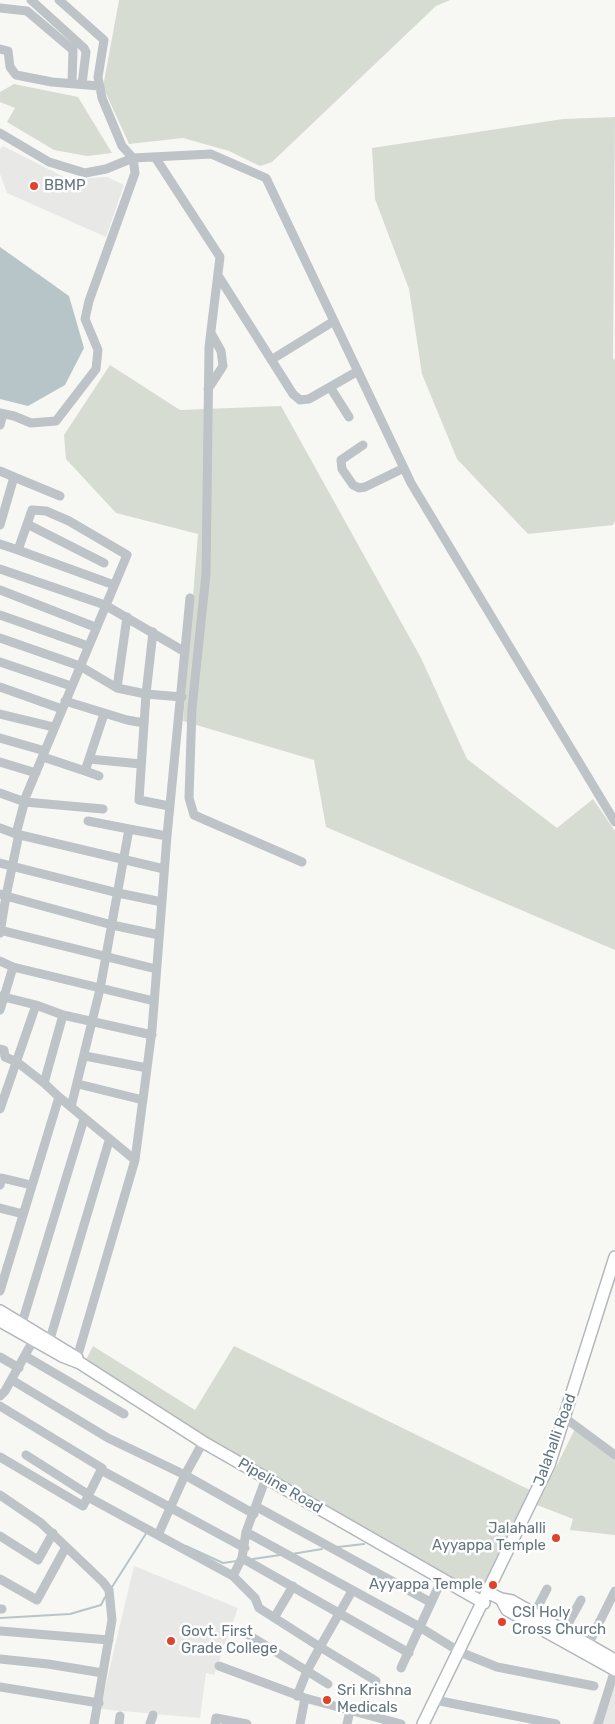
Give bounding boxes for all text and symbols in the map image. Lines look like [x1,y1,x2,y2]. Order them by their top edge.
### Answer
place label: BBMP [44,177,86,195]
marker: BBMP [28,180,40,192]
street label: Jalahalli Road [530,1391,580,1489]
street label: Pipeline Road [235,1455,325,1517]
place label: Jalahalli Ayyappa Temple [432,1520,546,1555]
marker: Jalahalli Ayyappa Temple [550,1532,562,1544]
place label: Ayyappa Temple [369,1576,483,1594]
marker: Ayyappa Temple [487,1579,499,1591]
place label: CSI Holy Cross Church [512,1604,606,1639]
marker: CSI Holy Cross Church [496,1616,508,1628]
place label: Govt. First Grade College [181,1623,278,1658]
marker: Govt. First Grade College [165,1635,177,1647]
place label: Sri Krishna Medicals [337,1682,412,1717]
marker: Sri Krishna Medicals [321,1694,333,1706]

